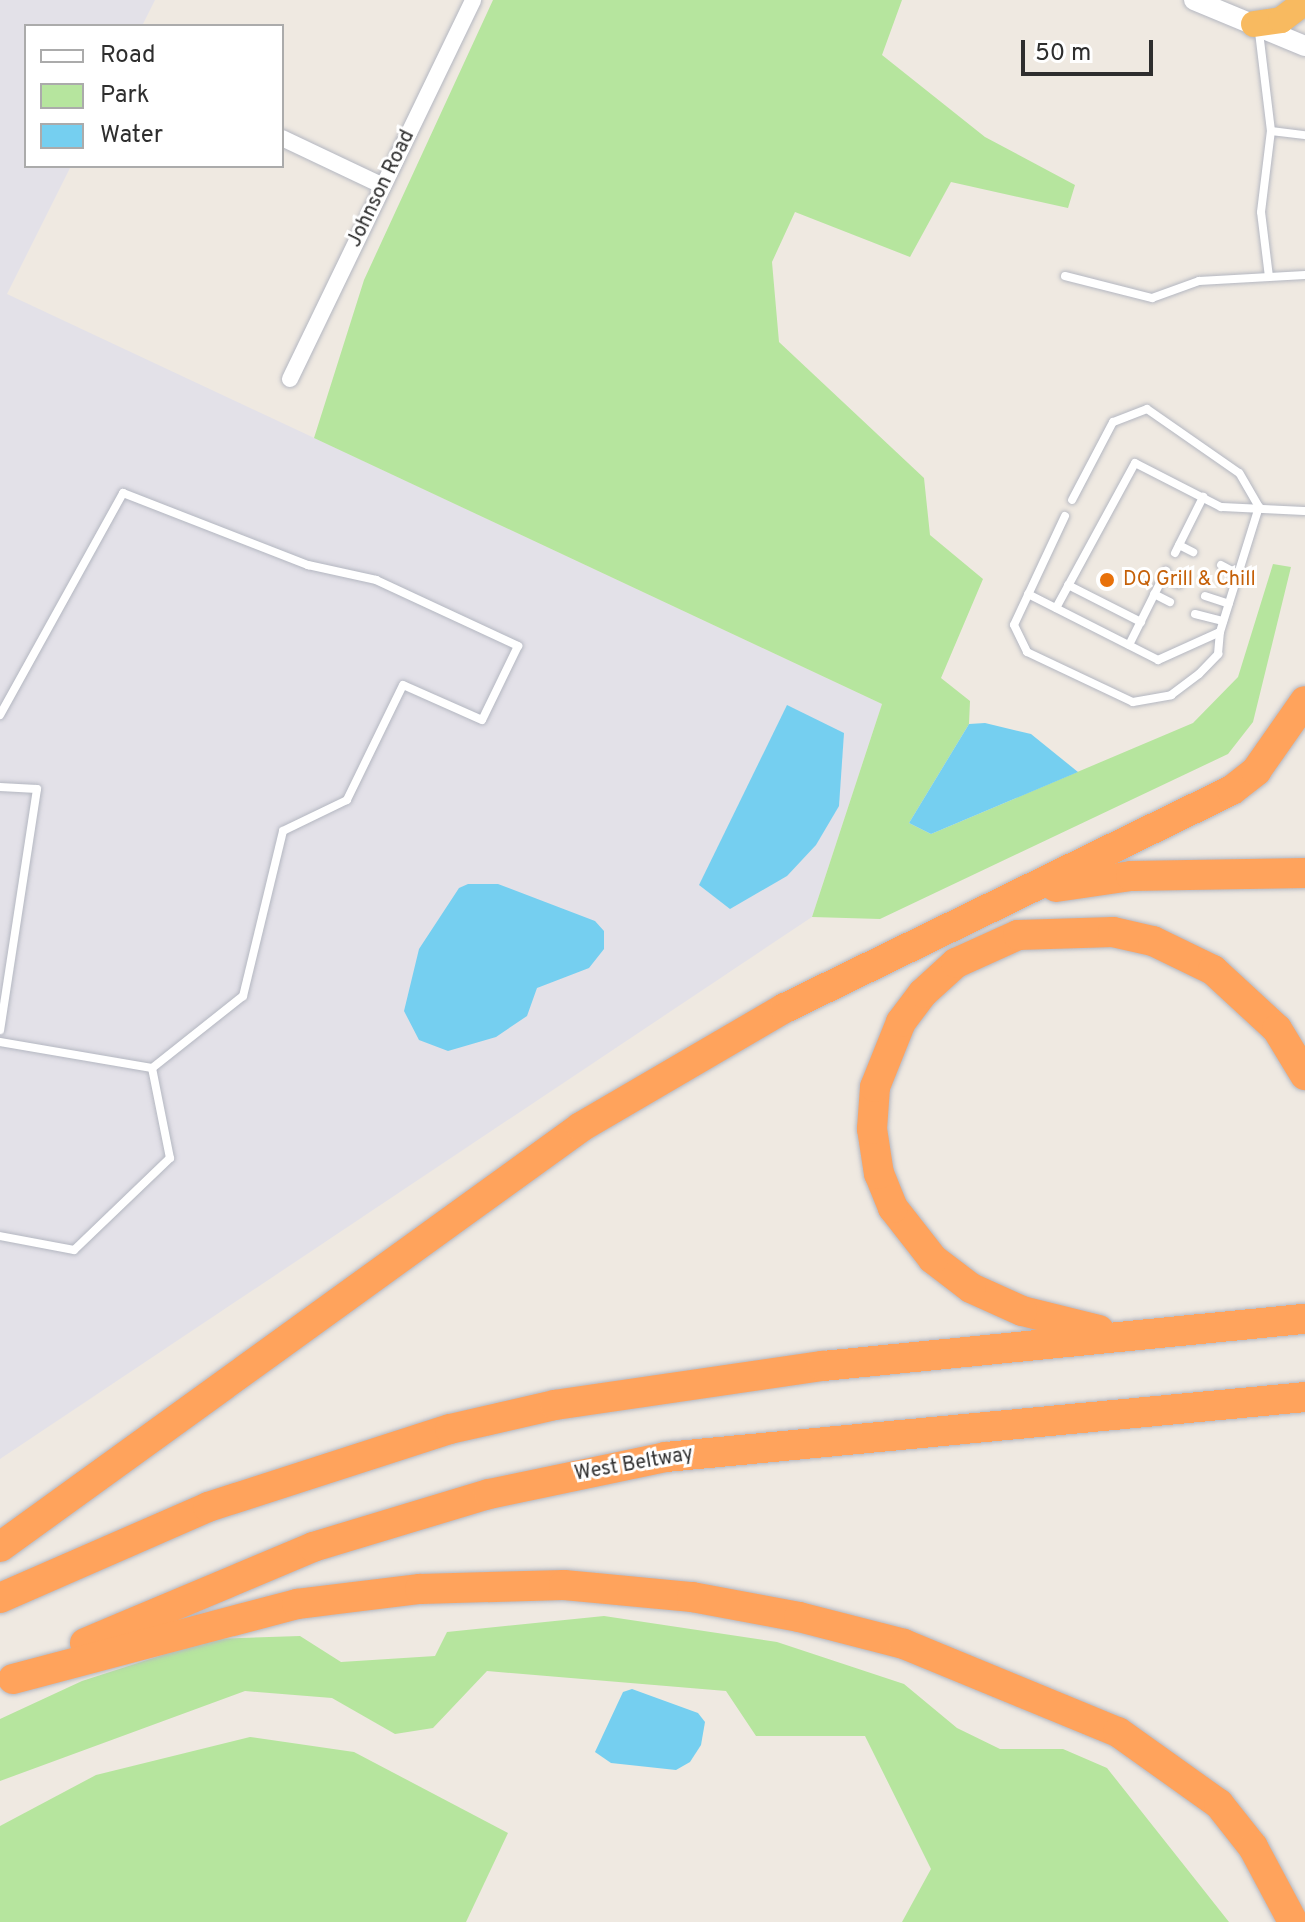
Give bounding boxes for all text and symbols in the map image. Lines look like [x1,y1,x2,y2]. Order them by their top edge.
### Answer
legend [24,24,284,168]
scale bar [1025,24,1157,74]
text: 50 m [1035,39,1091,69]
text: Road [100,41,156,71]
text: Park [100,81,150,111]
text: Water [100,121,163,151]
street label: Johnson Road [343,127,421,251]
place label: DQ Grill & Chill [1123,568,1256,592]
marker: DQ Grill & Chill [1098,571,1116,589]
street label: West Beltway [573,1443,695,1487]

